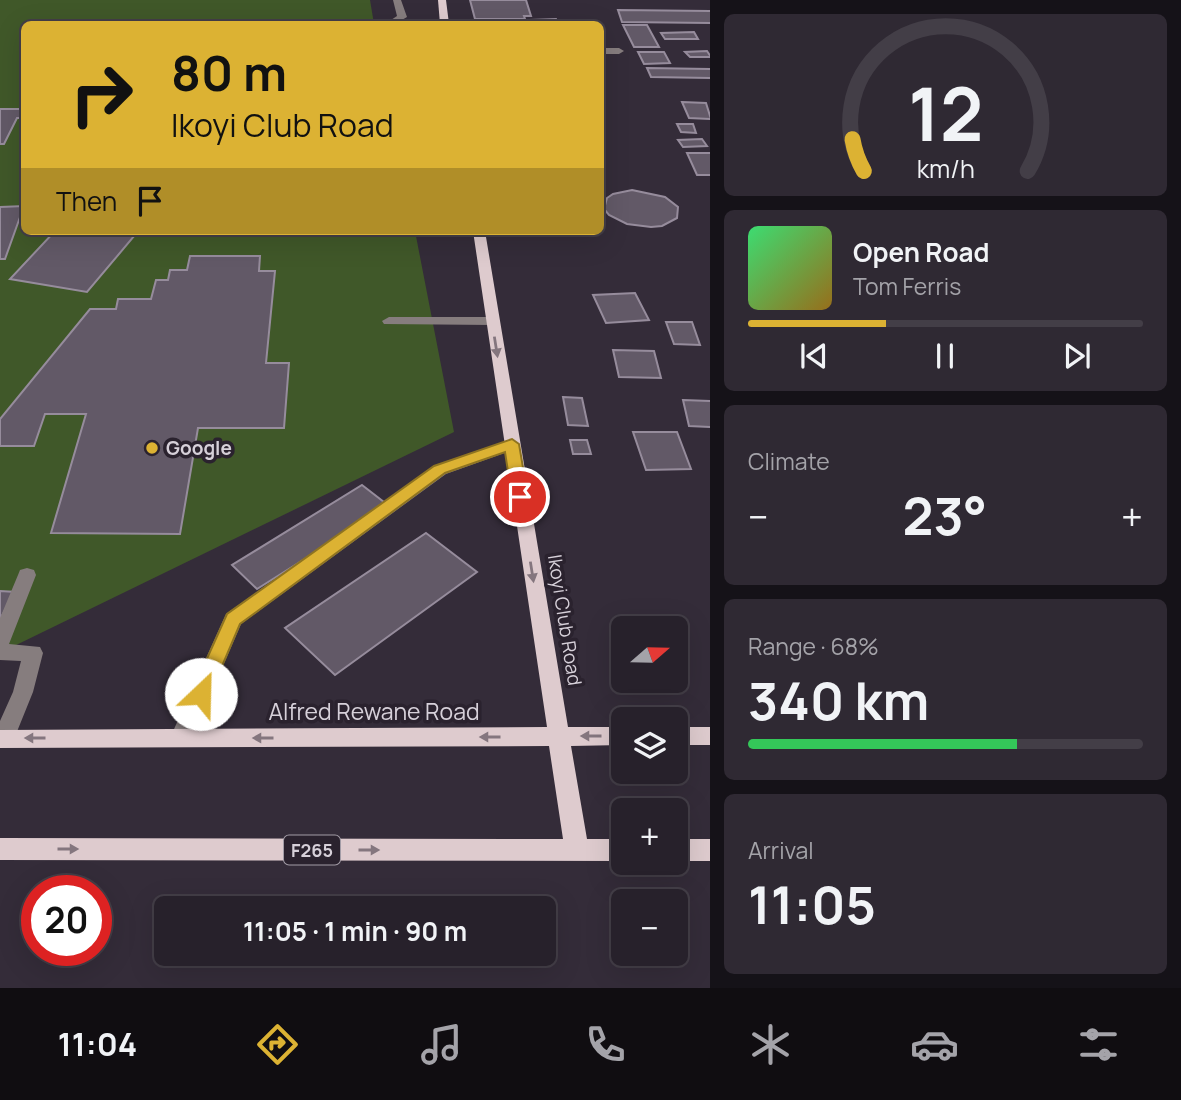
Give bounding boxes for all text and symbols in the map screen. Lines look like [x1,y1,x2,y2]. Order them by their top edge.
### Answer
text: 80 m [171,39,287,106]
icon: right [56,49,147,140]
text: 12 [908,63,983,163]
text: Ikoyi Club Road [171,103,394,147]
text: km/h [916,151,975,186]
icon: arrive [131,182,169,220]
text: Then [56,183,117,219]
text: Open Road [853,234,989,270]
text: Tom Ferris [853,270,961,302]
one-way arrow [491,336,502,358]
icon: previous [795,337,833,375]
icon: pause [926,337,964,375]
icon: next [1058,337,1096,375]
place label: Google [166,435,232,461]
marker: Google [144,440,160,456]
text: Climate [748,445,830,477]
pin [490,467,550,527]
icon: arrive [501,478,539,516]
text: 23° [903,480,987,551]
text: − [748,490,769,542]
text: + [1121,490,1143,542]
street label: Ikoyi Club Road [542,553,588,687]
one-way arrow [527,561,538,583]
north arrow [611,616,688,693]
map controls [611,616,688,966]
text: Range · 68% [748,630,879,662]
position arrow [164,657,238,731]
text: 340 km [748,665,929,736]
street label: Alfred Rewane Road [268,695,480,727]
button: layers [611,707,688,784]
one-way arrow [479,731,501,743]
one-way arrow [580,731,602,742]
one-way arrow [252,732,274,744]
one-way arrow [24,733,46,744]
button: + [611,798,688,875]
text: Arrival [748,834,814,866]
road number: F265 [284,836,340,864]
one-way arrow [57,843,79,855]
one-way arrow [358,844,380,856]
text: 11:05 [748,869,876,940]
speed limit sign: 20 [21,875,112,966]
button: − [611,889,688,966]
text: 11:05 · 1 min · 90 m [243,913,467,949]
icon: directions [253,1020,302,1069]
icon: music [417,1020,466,1069]
icon: phone [581,1020,630,1069]
icon: climate [746,1020,795,1069]
icon: car [910,1020,959,1069]
icon: filters [1074,1020,1123,1069]
text: 11:04 [58,1022,137,1066]

